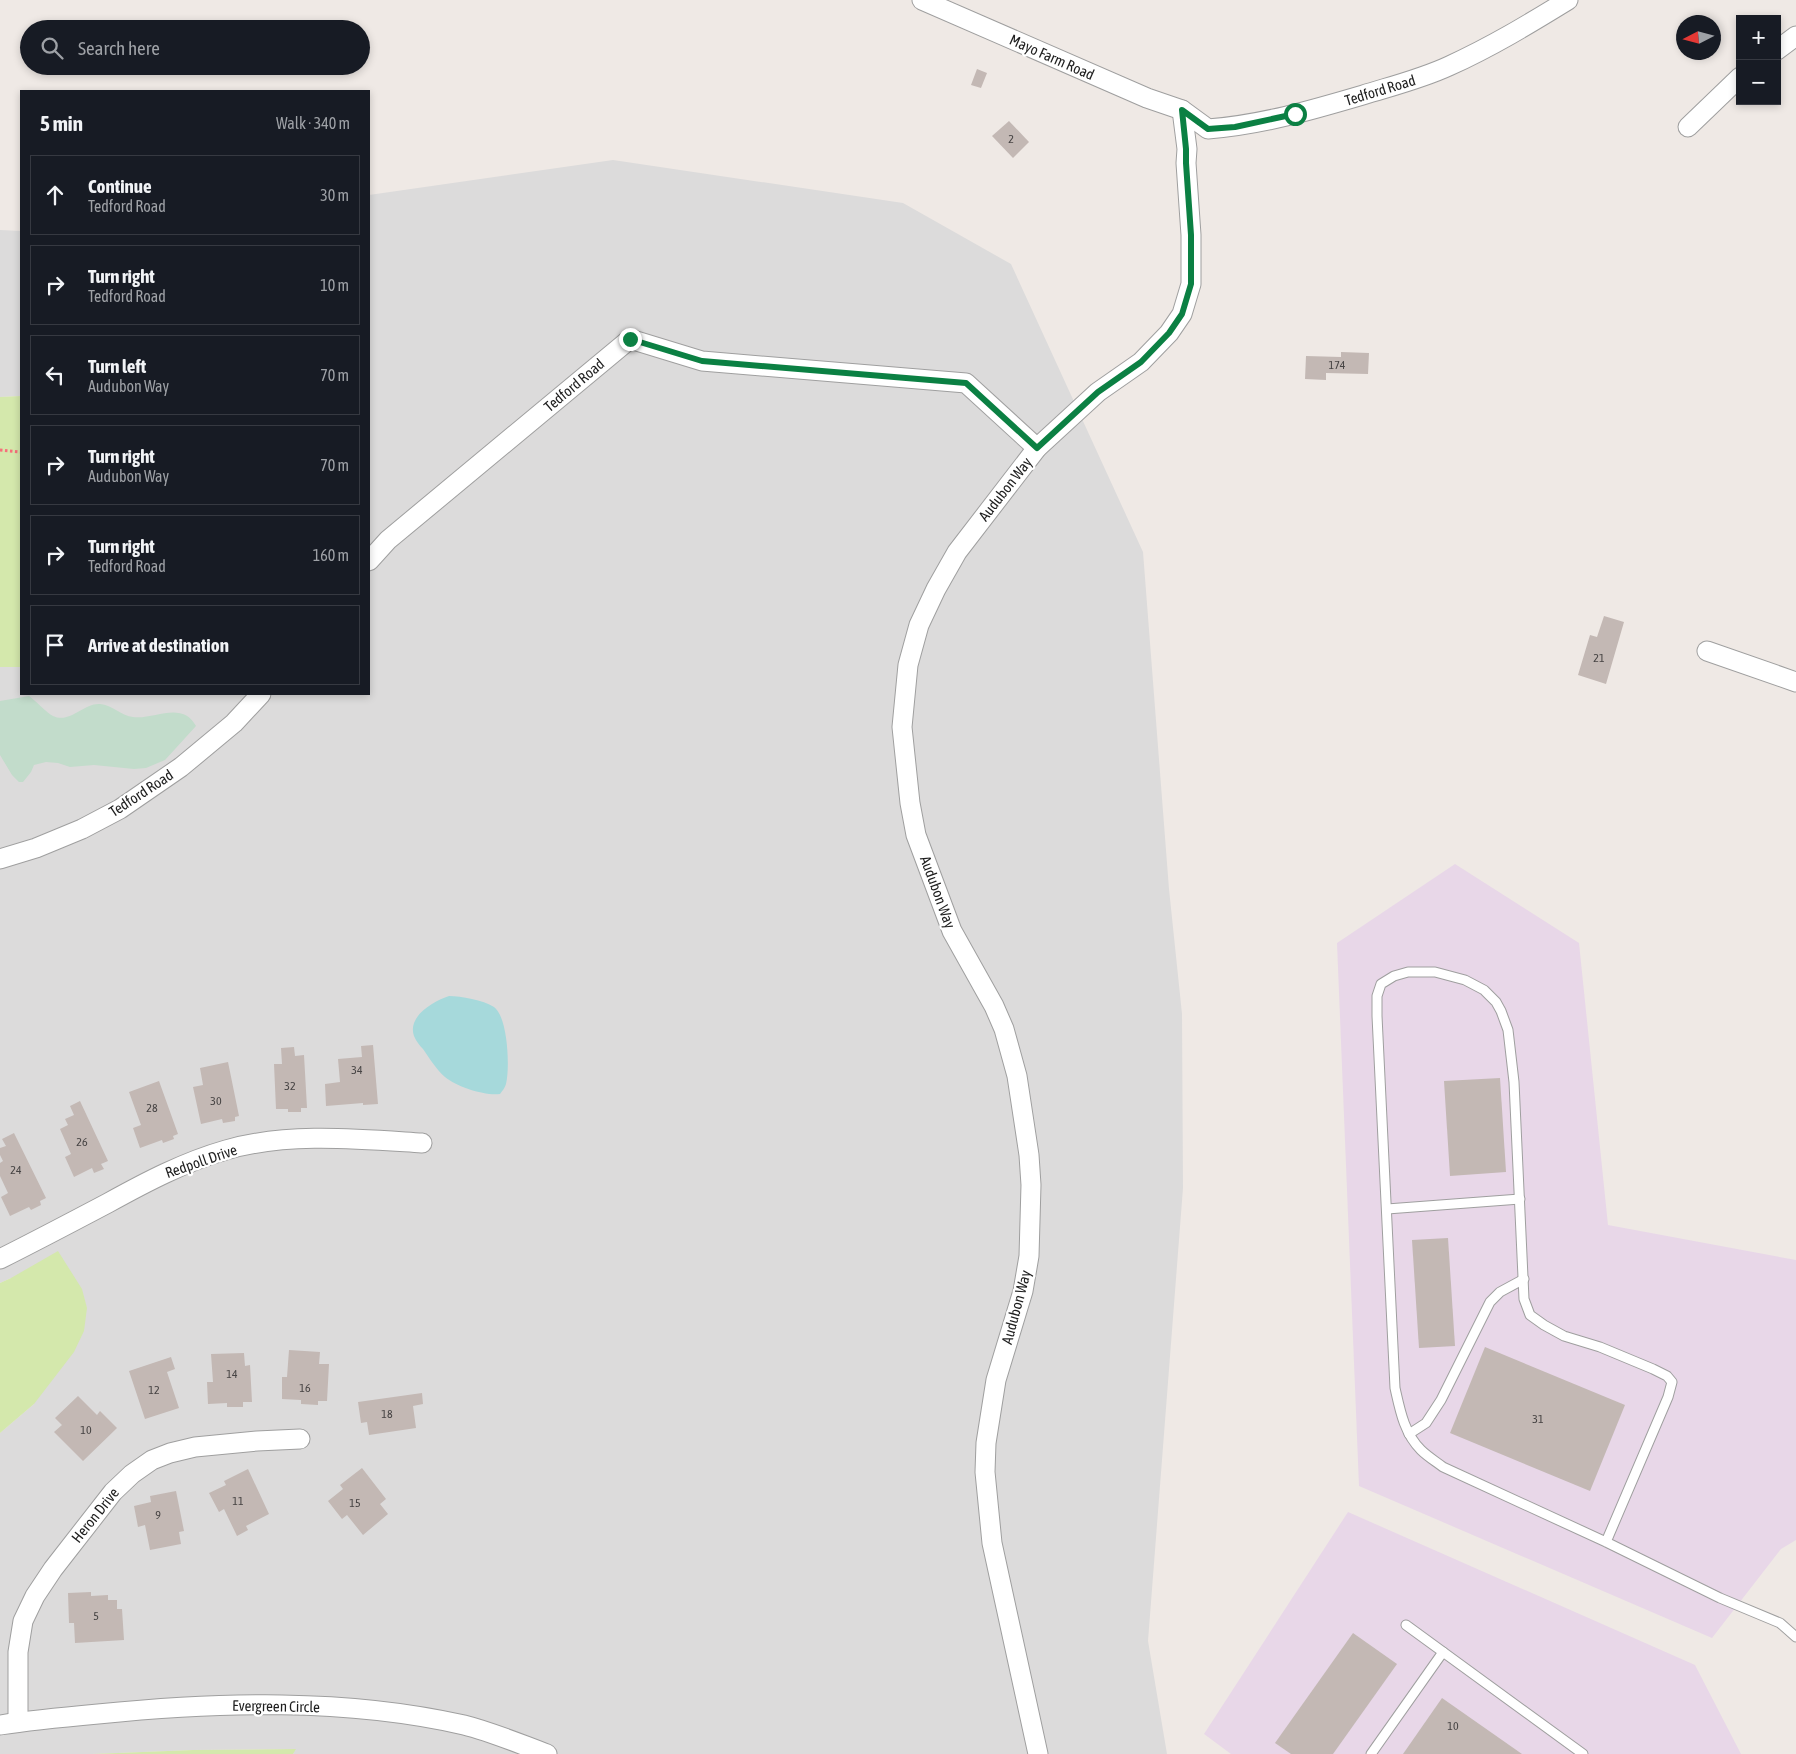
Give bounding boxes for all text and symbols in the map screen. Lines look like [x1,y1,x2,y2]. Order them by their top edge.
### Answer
north arrow [1676,15,1721,60]
map controls [1736,15,1781,105]
button: + [1736,15,1781,60]
search box [20,20,370,75]
street label: Mayo Farm Road [1007,31,1097,83]
icon: search [38,34,66,62]
text: Search here [78,37,160,59]
button: − [1736,60,1781,105]
street label: Tedford Road [1343,71,1417,109]
route start [1284,103,1307,126]
text: 5 min [40,111,83,135]
text: Walk · 340 m [276,114,350,132]
house number: 2 [1008,132,1014,146]
text: Continue [88,175,152,197]
icon: ahead [41,181,69,209]
text: 30 m [320,186,349,204]
text: Tedford Road [88,197,166,215]
text: Turn right [88,265,155,287]
icon: right [41,271,69,299]
text: 10 m [320,276,349,294]
text: Tedford Road [88,287,166,305]
route end [619,328,642,351]
text: Turn left [88,355,146,377]
street label: Tedford Road [541,355,607,415]
house number: 174 [1329,358,1346,372]
icon: left [41,361,69,389]
text: 70 m [320,366,349,384]
text: Audubon Way [88,377,169,395]
text: Turn right [88,445,155,467]
icon: right [41,451,69,479]
street label: Audubon Way [975,454,1035,524]
text: 70 m [320,456,349,474]
text: Audubon Way [88,467,169,485]
text: Turn right [88,535,155,557]
icon: right [41,541,69,569]
text: 160 m [313,546,349,564]
text: Tedford Road [88,557,166,575]
icon: arrive [41,631,69,659]
text: Arrive at destination [88,634,229,656]
house number: 21 [1593,651,1605,665]
street label: Tedford Road [106,766,176,820]
street label: Audubon Way [917,853,959,931]
house number: 34 [351,1063,363,1077]
house number: 32 [284,1079,296,1093]
house number: 30 [210,1094,222,1108]
house number: 28 [146,1101,158,1115]
house number: 26 [76,1135,88,1149]
street label: Redpoll Drive [163,1141,239,1181]
house number: 24 [10,1163,22,1177]
street label: Audubon Way [998,1268,1034,1346]
house number: 14 [226,1367,238,1381]
house number: 16 [299,1381,311,1395]
house number: 12 [148,1383,160,1397]
house number: 18 [381,1407,393,1421]
house number: 31 [1532,1412,1544,1426]
house number: 10 [80,1423,92,1437]
street label: Heron Drive [68,1484,122,1546]
house number: 11 [232,1494,244,1508]
house number: 15 [349,1496,361,1510]
house number: 9 [155,1508,161,1522]
house number: 5 [93,1609,99,1623]
street label: Evergreen Circle [232,1697,320,1715]
house number: 10 [1447,1719,1459,1733]

